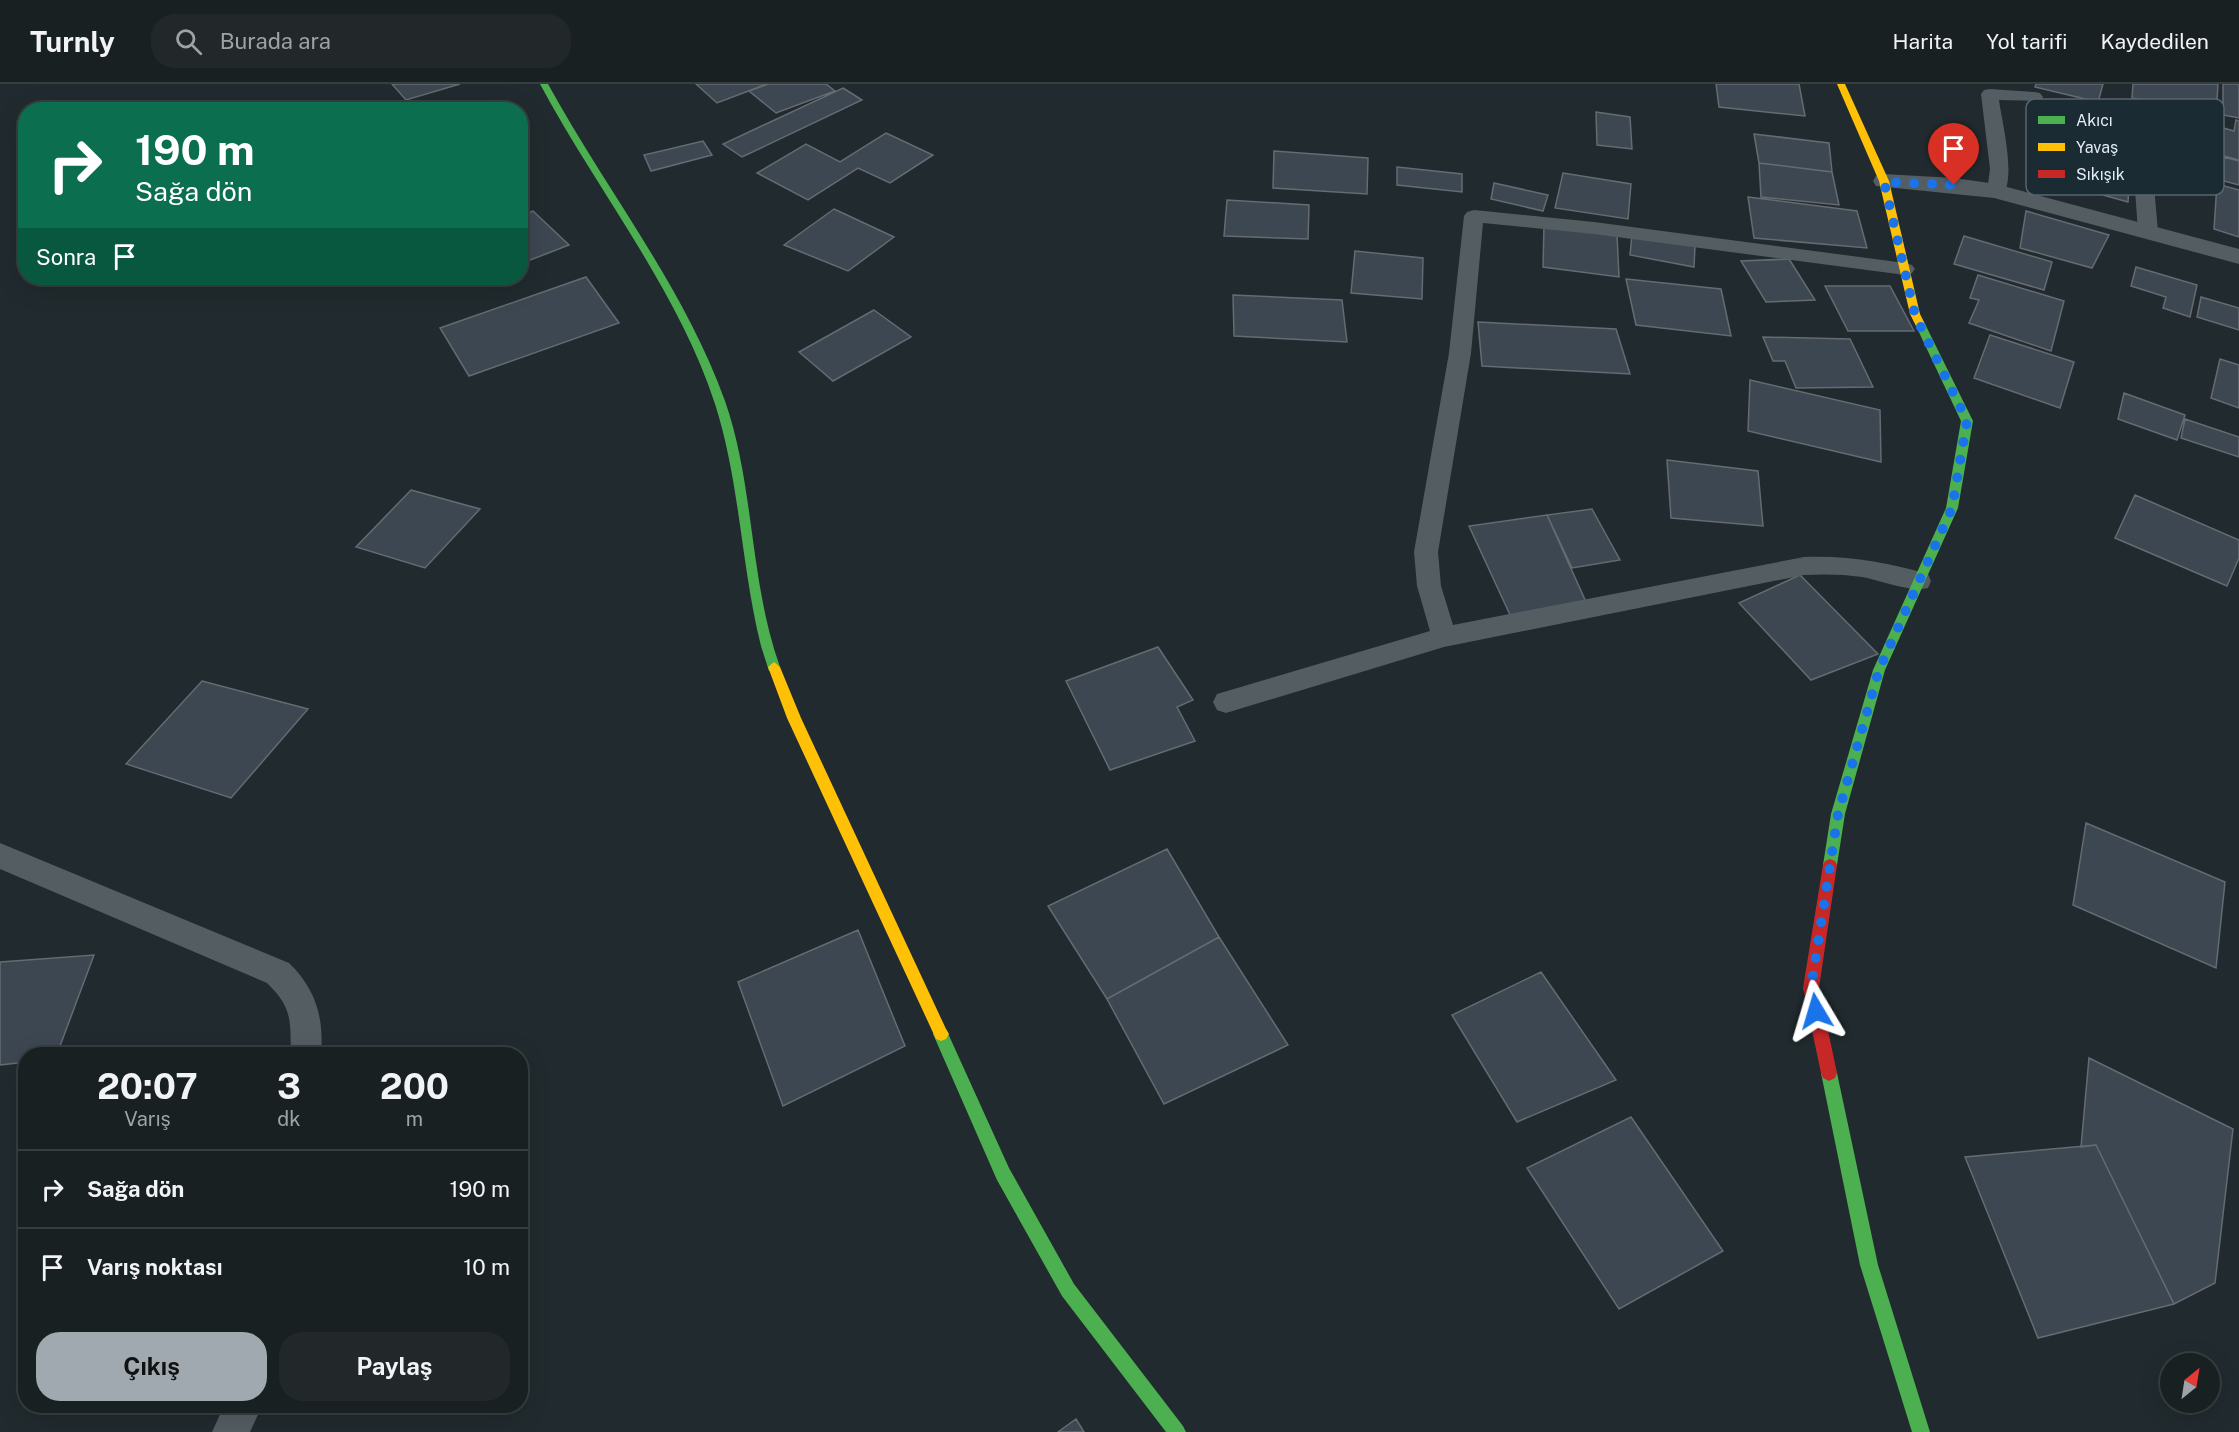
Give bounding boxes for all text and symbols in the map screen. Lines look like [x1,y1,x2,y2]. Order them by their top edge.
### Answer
search box [151,14,571,68]
text: Turnly [30,25,115,58]
icon: search [172,25,205,58]
text: Burada ara [220,28,331,54]
text: Harita [1893,29,1953,54]
text: Yol tarifi [1986,29,2067,54]
text: Kaydedilen [2100,29,2209,54]
legend [2026,99,2224,195]
text: Akıcı [2076,111,2113,130]
pin [1928,123,1979,185]
text: 190 m [135,125,255,174]
icon: right [36,126,114,204]
icon: arrive [1937,132,1970,165]
text: Yavaş [2076,138,2118,157]
text: Sıkışık [2076,165,2125,184]
text: Sağa dön [135,175,252,207]
icon: arrive [108,240,141,273]
text: Sonra [36,244,96,270]
position arrow [1784,979,1848,1043]
text: 20:07 [97,1065,198,1107]
text: 3 [277,1065,301,1107]
text: 200 [380,1065,449,1107]
text: Varış [124,1107,171,1131]
text: dk [277,1107,301,1131]
text: m [406,1107,423,1131]
icon: right [36,1173,69,1206]
text: Sağa dön [87,1176,184,1202]
text: 190 m [450,1176,510,1202]
icon: arrive [36,1251,69,1284]
text: Varış noktası [87,1254,222,1280]
text: 10 m [463,1254,510,1280]
button: Çıkış [36,1332,267,1401]
button: Paylaş [279,1332,510,1401]
north arrow [2160,1353,2220,1413]
map controls [2160,1353,2220,1413]

